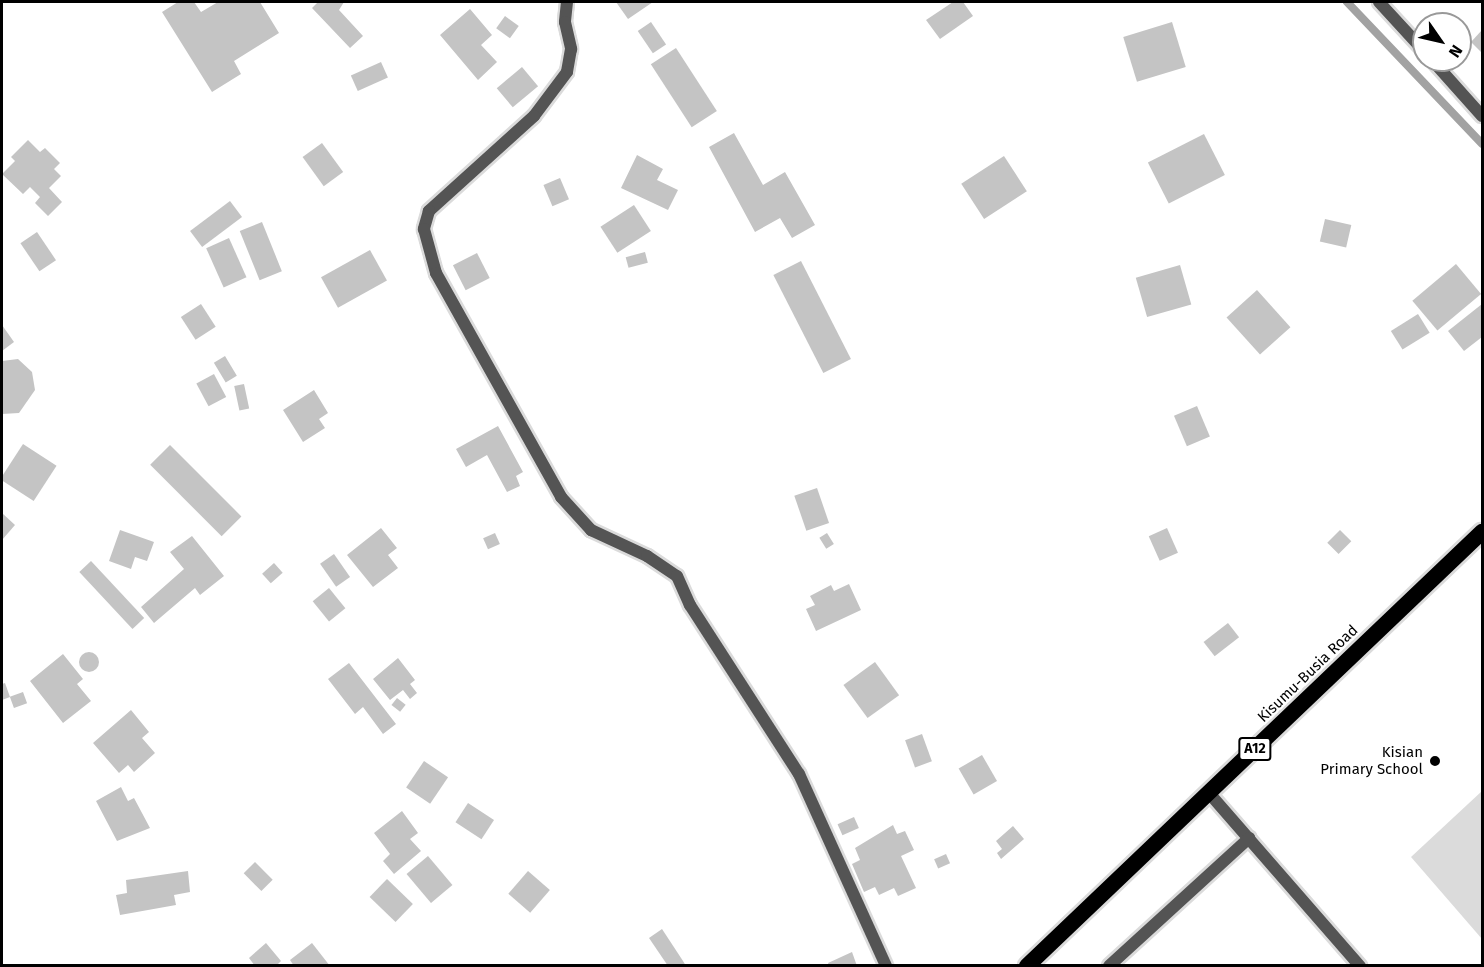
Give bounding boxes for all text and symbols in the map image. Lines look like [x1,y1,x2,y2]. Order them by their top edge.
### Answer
north arrow [1412,12,1472,72]
text: N [1445,42,1467,61]
street label: Kisumu-Busia Road [1254,622,1362,726]
road number: A12 [1237,738,1273,760]
place label: Kisian Primary School [1320,743,1423,778]
marker: Kisian Primary School [1428,754,1442,768]

